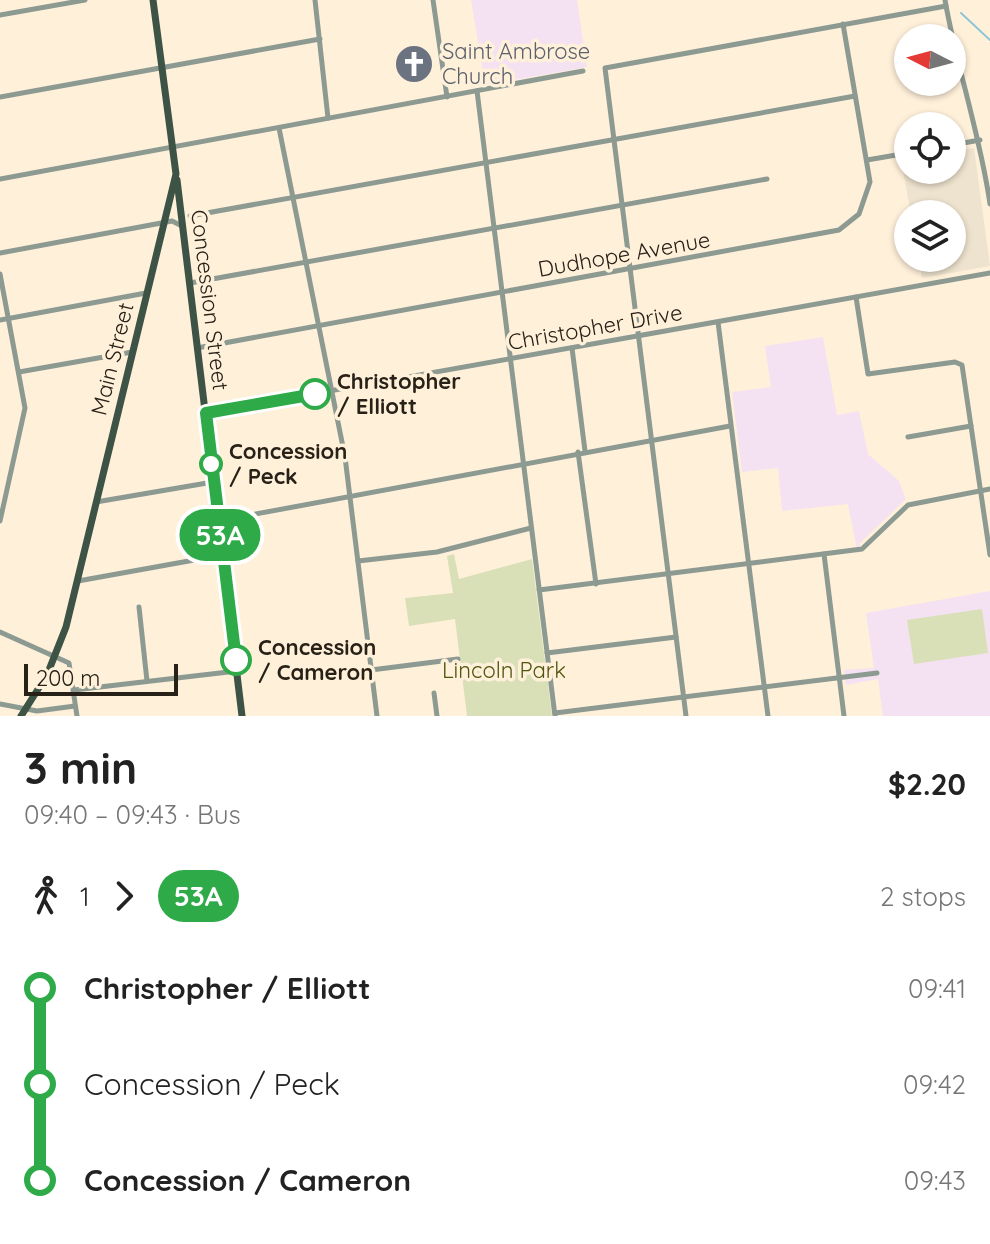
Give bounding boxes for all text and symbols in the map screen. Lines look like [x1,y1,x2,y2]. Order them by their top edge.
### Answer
north arrow [894,24,966,96]
map controls [894,24,966,272]
place label: Saint Ambrose Church [442,37,590,90]
church icon: Saint Ambrose Church [393,43,435,85]
button: locate [894,112,966,184]
button: layers [894,200,966,272]
street label: Concession Street [185,208,235,392]
street label: Dudhope Avenue [536,225,712,283]
street label: Christopher Drive [506,298,684,356]
street label: Main Street [84,300,140,418]
place label: Christopher / Elliott [337,367,461,420]
marker: Christopher / Elliott [300,379,330,409]
place label: Concession / Peck [229,437,347,490]
marker: Concession / Peck [200,453,222,475]
line badge: 53A [174,509,266,561]
text: 53A [195,517,245,552]
place label: Concession / Cameron [258,633,376,686]
marker: Concession / Cameron [221,645,251,675]
park label: Lincoln Park [442,656,566,684]
scale bar [24,660,178,696]
text: 200 m [36,664,100,692]
text: 3 min [24,740,137,795]
text: $2.20 [888,765,966,803]
text: 09:40 – 09:43 · Bus [24,798,241,831]
icon: walk [24,874,68,918]
icon: forward [102,874,146,918]
text: 53A [174,878,223,913]
text: 1 [80,880,90,913]
text: 2 stops [880,880,966,913]
text: Christopher / Elliott [84,969,370,1007]
text: 09:41 [908,972,966,1005]
text: Concession / Peck [84,1065,340,1103]
text: 09:42 [903,1068,966,1101]
text: Concession / Cameron [84,1161,411,1199]
text: 09:43 [904,1164,966,1197]

